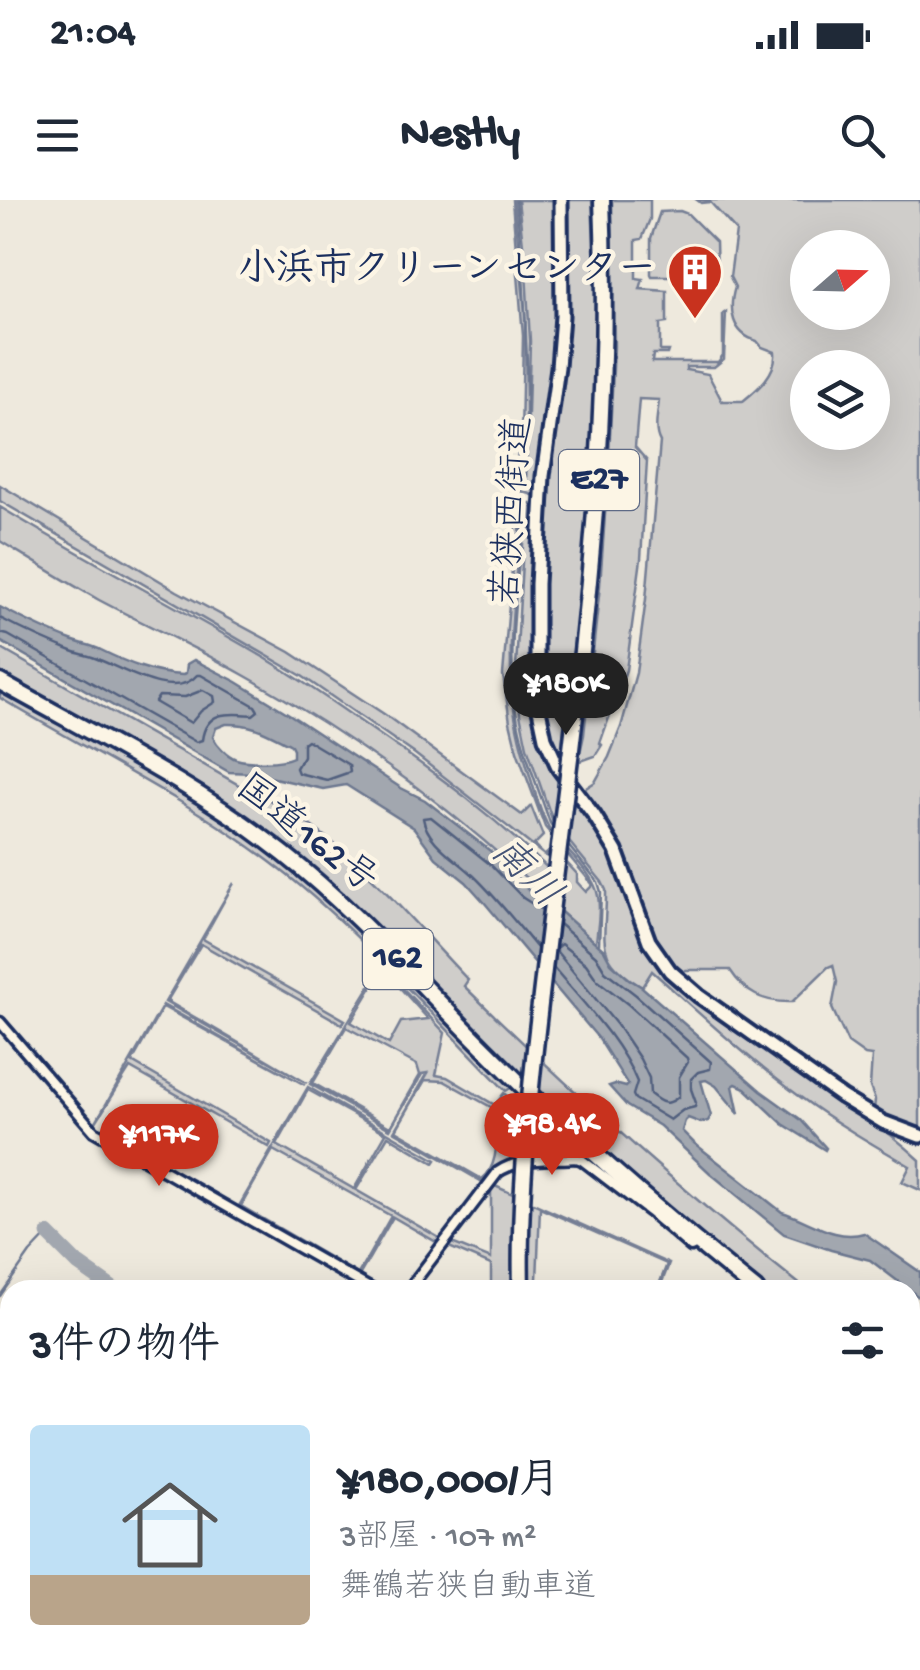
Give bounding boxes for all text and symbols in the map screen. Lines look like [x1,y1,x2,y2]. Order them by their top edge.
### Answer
text: 21:04 [50,13,135,57]
icon: menu [30,108,85,163]
icon: search [835,108,890,163]
text: Nestly [400,109,520,162]
north arrow [790,230,890,330]
map controls [790,230,890,450]
building icon: 小浜市クリーンセンター [665,242,725,321]
place label: 小浜市クリーンセンター [238,247,656,294]
button: layers [790,350,890,450]
street label: 若狭西街道 [484,415,544,607]
road number: E27 [559,450,639,510]
pin: ¥180K [496,653,636,738]
text: ¥180K [525,666,607,704]
street label: 国道162号 [226,766,386,905]
water label: 南川 [479,829,570,920]
road number: 162 [363,929,433,989]
pin: ¥98.4K [471,1093,633,1178]
pin: ¥117K [89,1104,229,1189]
text: ¥98.4K [506,1106,598,1144]
text: ¥117K [122,1117,196,1155]
icon: filters [835,1313,890,1368]
text: 3件の物件 [30,1324,220,1373]
text: ¥180,000/月 [340,1459,560,1508]
icon: home [110,1465,230,1585]
text: 3部屋 · 107 m² [340,1520,537,1558]
text: 舞鶴若狭自動車道 [340,1570,596,1608]

